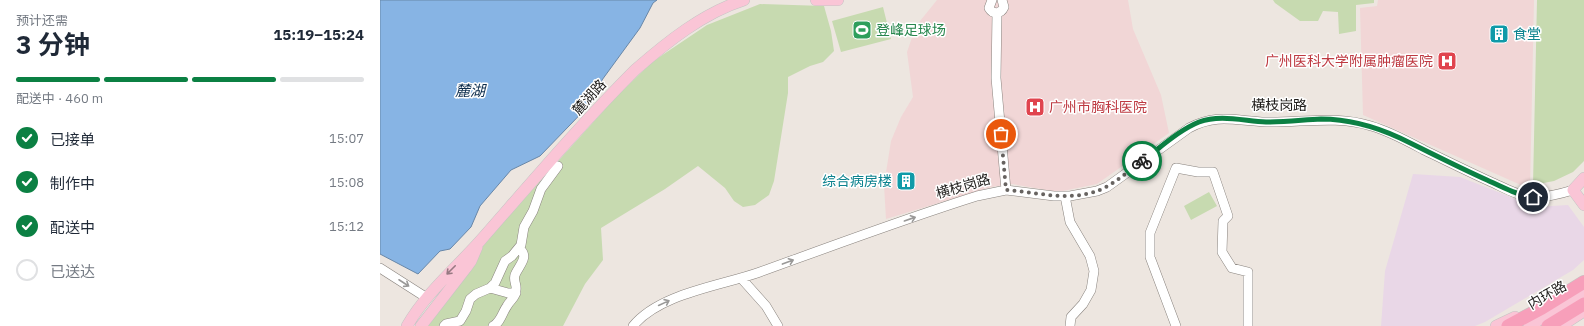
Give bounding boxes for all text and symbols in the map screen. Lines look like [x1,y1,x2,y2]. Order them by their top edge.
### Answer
text: 预计还需 [16,12,68,29]
sports icon: 登峰足球场 [851,19,873,41]
place label: 登峰足球场 [876,21,946,39]
building icon: 食堂 [1488,23,1510,45]
text: 15:19–15:24 [273,25,364,44]
place label: 食堂 [1513,25,1541,43]
text: 3 分钟 [16,27,90,61]
hospital icon: 广州医科大学附属肿瘤医院 [1436,50,1458,72]
place label: 广州医科大学附属肿瘤医院 [1265,52,1433,70]
street label: 麓湖路 [568,75,610,119]
water label: 麓湖 [455,81,487,100]
text: 配送中 · 460 m [16,90,103,107]
hospital icon: 广州市胸科医院 [1024,96,1046,118]
street label: 横枝岗路 [1251,96,1307,114]
place label: 广州市胸科医院 [1049,98,1147,116]
pin [984,117,1018,151]
icon: bag [990,123,1012,145]
icon: check [16,127,38,149]
text: 已接单 [50,130,95,149]
text: 15:07 [329,130,364,147]
courier [1122,141,1162,181]
icon: bike [1131,150,1153,172]
building icon: 综合病房楼 [895,170,917,192]
street label: 横枝岗路 [934,170,992,202]
icon: check [16,171,38,193]
place label: 综合病房楼 [822,172,892,190]
text: 制作中 [50,174,95,193]
text: 15:08 [329,174,364,191]
pin [1516,180,1550,214]
icon: home [1522,186,1544,208]
one-way arrow [904,214,916,222]
icon: check [16,215,38,237]
text: 配送中 [50,218,95,237]
text: 15:12 [329,218,364,235]
one-way arrow [781,258,794,265]
text: 已送达 [50,262,95,281]
one-way arrow [446,265,456,275]
street label: 内环路 [1524,277,1570,313]
one-way arrow [398,278,409,287]
one-way arrow [658,299,670,306]

